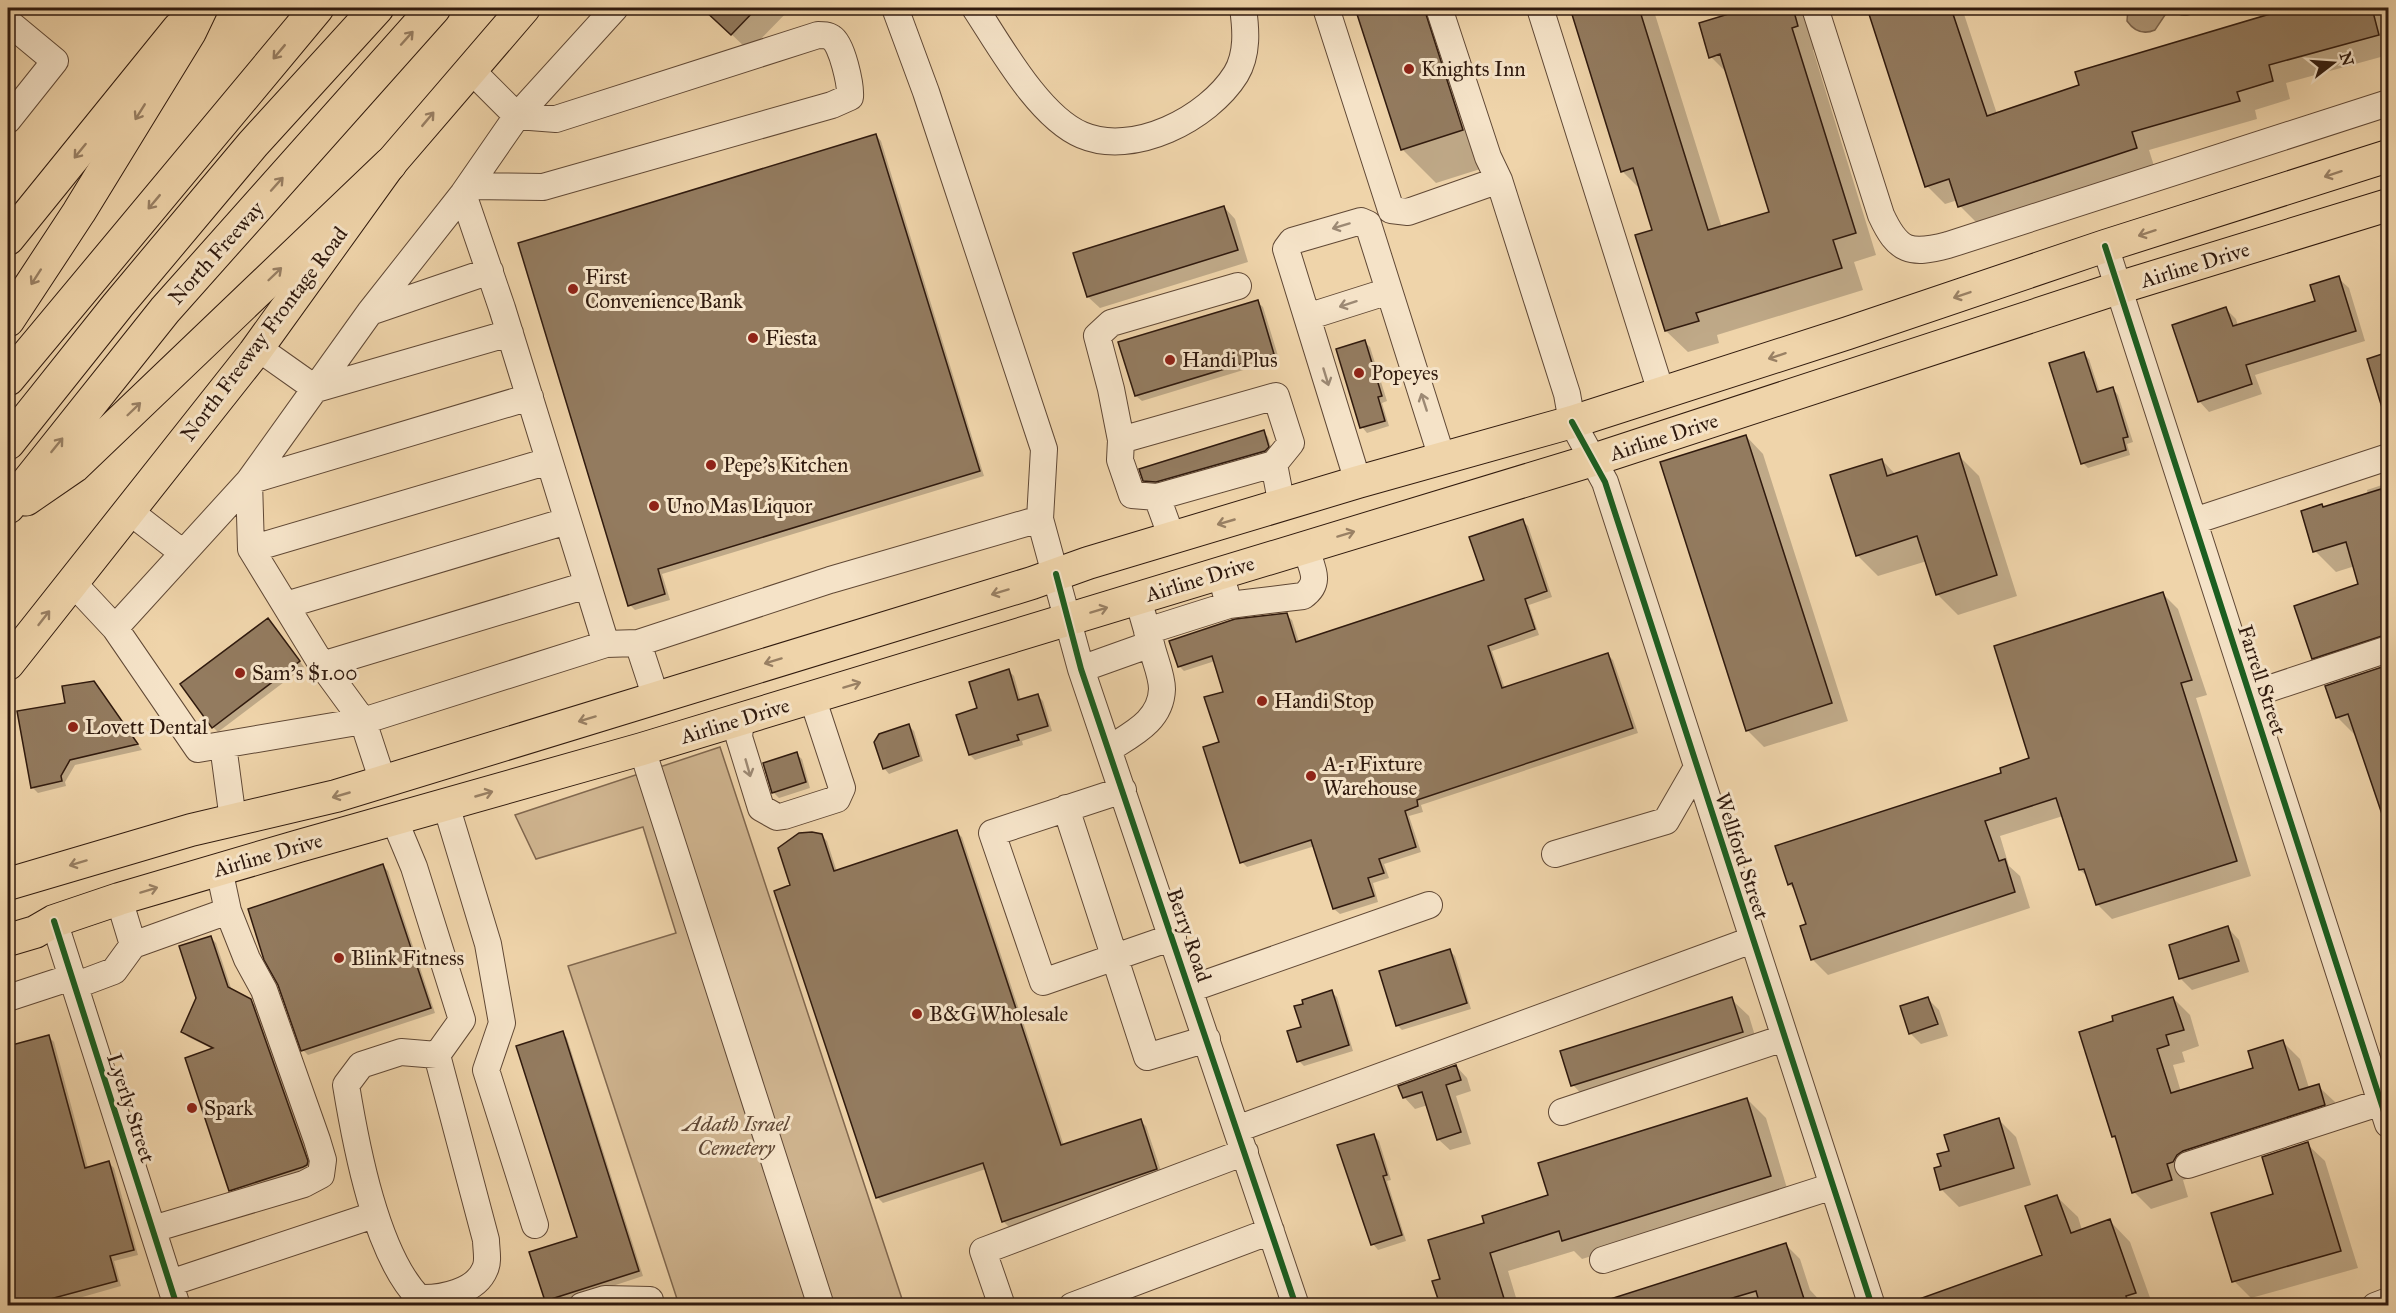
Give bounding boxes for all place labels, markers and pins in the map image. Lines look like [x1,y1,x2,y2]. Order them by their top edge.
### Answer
place label: Knights Inn [1421,56,1526,82]
marker: Knights Inn [1402,62,1416,76]
place label: First Convenience Bank [585,264,743,314]
marker: First Convenience Bank [566,282,580,296]
place label: Fiesta [765,325,817,351]
marker: Fiesta [746,331,760,345]
place label: Handi Plus [1182,347,1278,373]
marker: Handi Plus [1163,353,1177,367]
place label: Popeyes [1371,360,1438,386]
marker: Popeyes [1352,366,1366,380]
place label: Pepe's Kitchen [723,452,848,478]
marker: Pepe's Kitchen [704,458,718,472]
place label: Uno Mas Liquor [666,493,812,519]
marker: Uno Mas Liquor [647,499,661,513]
place label: Sam's $1.00 [252,660,358,686]
marker: Sam's $1.00 [233,666,247,680]
place label: Handi Stop [1274,688,1374,714]
marker: Handi Stop [1255,694,1269,708]
place label: Lovett Dental [85,714,208,740]
marker: Lovett Dental [66,720,80,734]
place label: A-1 Fixture Warehouse [1322,751,1423,801]
marker: A-1 Fixture Warehouse [1304,769,1318,783]
place label: Blink Fitness [351,945,464,971]
marker: Blink Fitness [332,951,346,965]
place label: B&G Wholesale [929,1001,1068,1027]
marker: B&G Wholesale [910,1007,924,1021]
place label: Spark [204,1095,253,1121]
marker: Spark [185,1101,199,1115]

